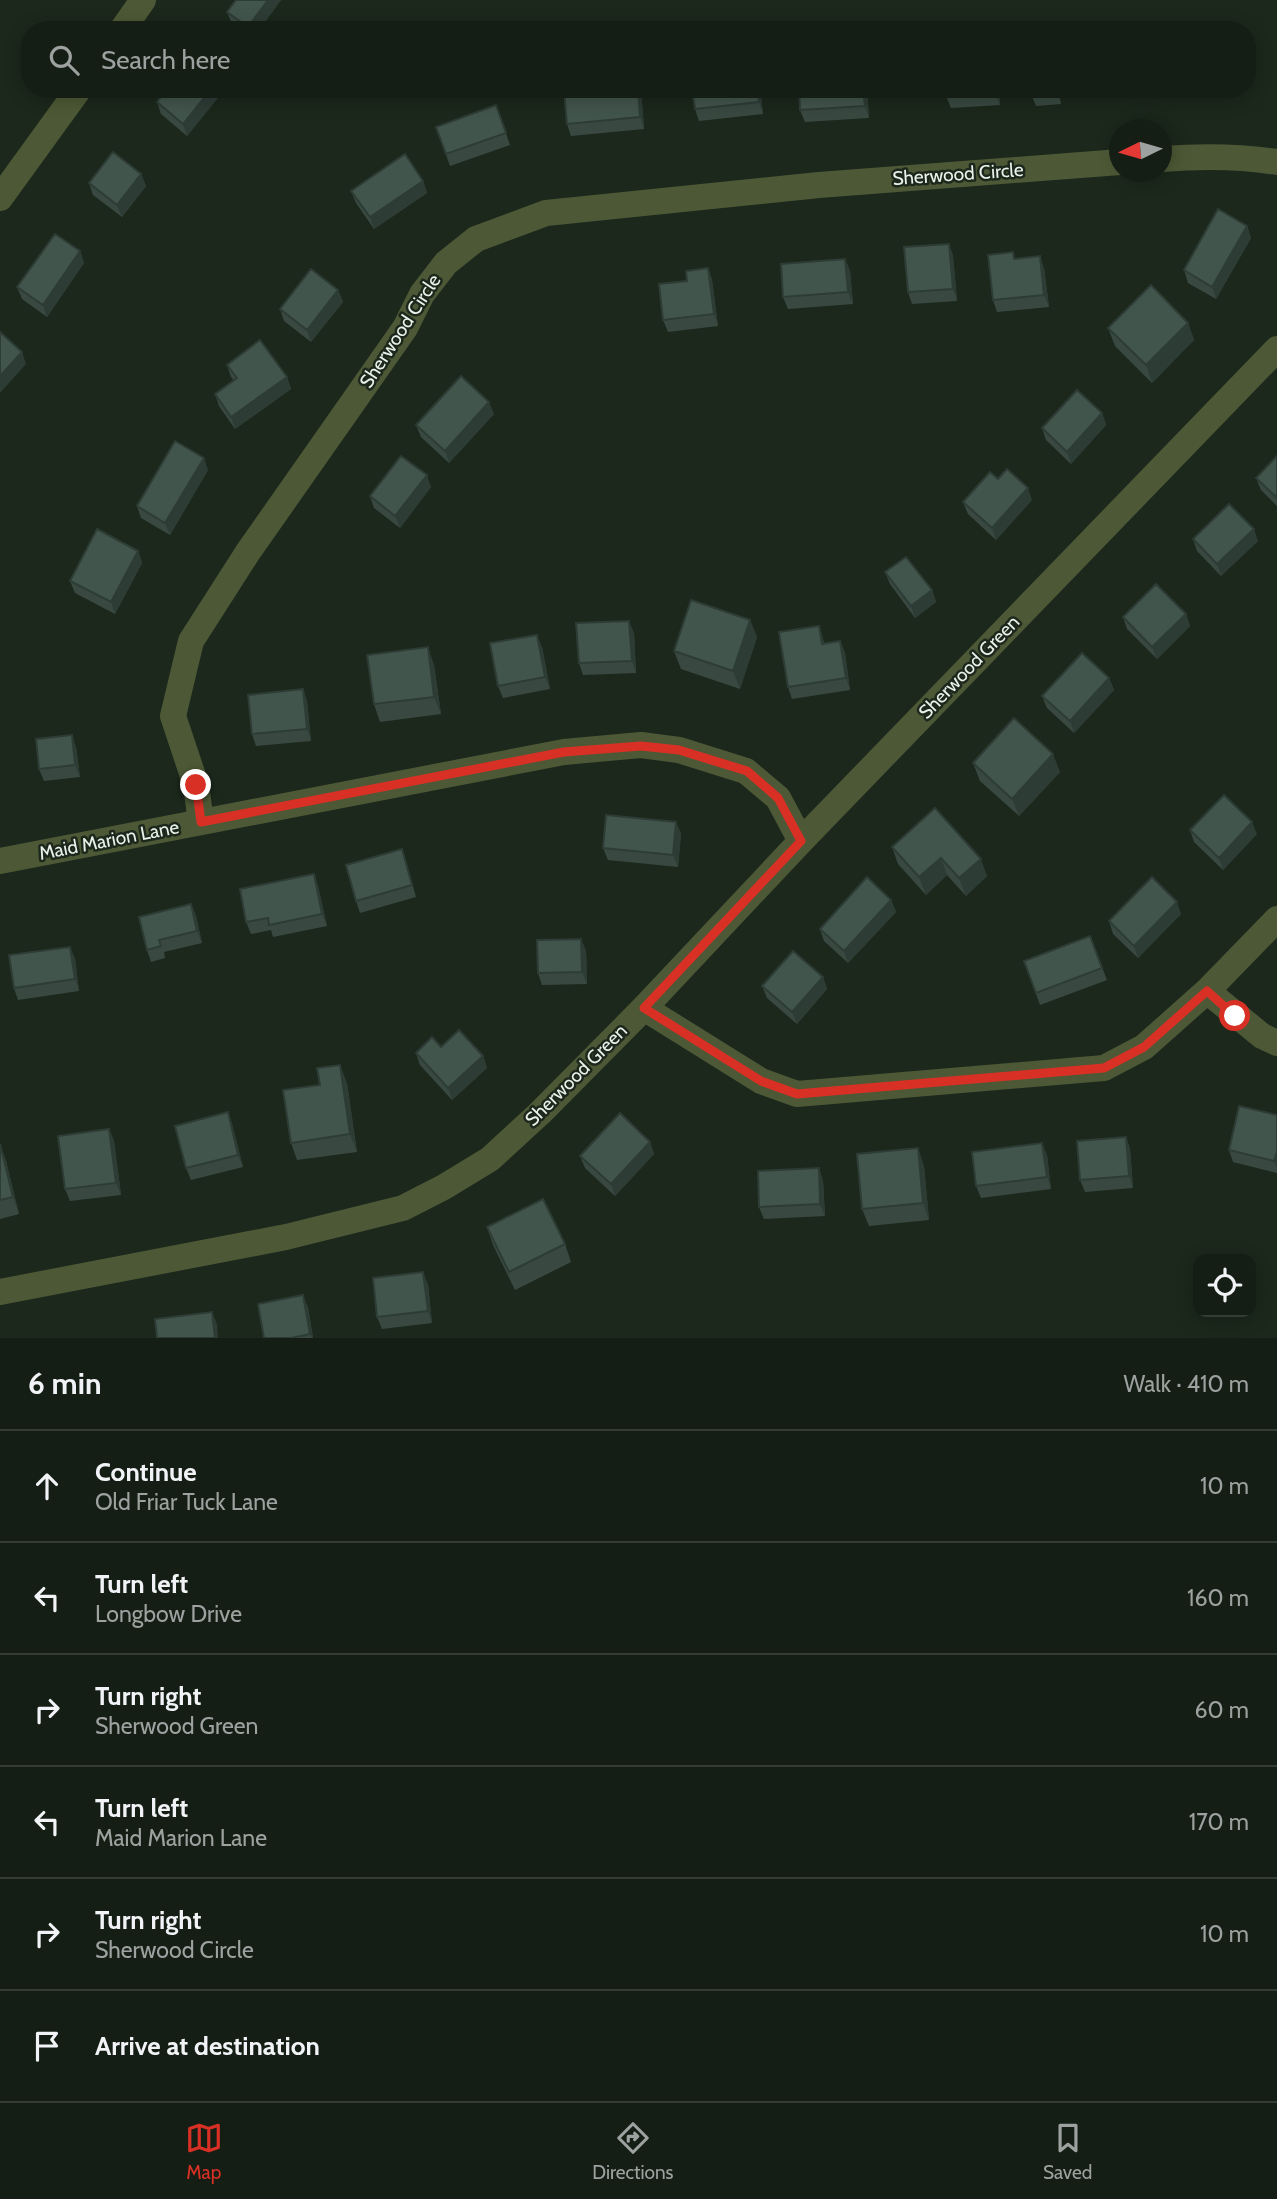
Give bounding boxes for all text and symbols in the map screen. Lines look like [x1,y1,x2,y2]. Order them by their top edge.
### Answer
search box [21,21,1256,98]
icon: search [45,41,83,79]
text: Search here [101,44,230,76]
north arrow [1109,119,1172,182]
street label: Sherwood Circle [892,158,1025,190]
street label: Sherwood Circle [355,269,446,392]
street label: Sherwood Green [914,610,1024,724]
route end [180,769,211,800]
street label: Maid Marion Lane [37,815,181,865]
route start [1219,1000,1250,1031]
street label: Sherwood Green [520,1019,632,1131]
map controls [1193,1254,1256,1317]
button: locate [1193,1254,1256,1317]
text: 6 min [28,1365,101,1402]
text: Walk · 410 m [1123,1370,1249,1398]
text: Continue [95,1456,197,1488]
icon: ahead [28,1467,66,1505]
text: 10 m [1200,1472,1249,1500]
text: Old Friar Tuck Lane [95,1488,278,1516]
text: Turn left [95,1568,188,1600]
icon: left [28,1579,66,1617]
text: 160 m [1187,1584,1249,1612]
text: Longbow Drive [95,1600,242,1628]
text: Turn right [95,1680,201,1712]
icon: right [28,1691,66,1729]
text: 60 m [1195,1696,1249,1724]
text: Sherwood Green [95,1712,258,1740]
text: Turn left [95,1792,188,1824]
icon: left [28,1803,66,1841]
text: 170 m [1189,1808,1249,1836]
text: Maid Marion Lane [95,1824,267,1852]
text: Turn right [95,1904,201,1936]
icon: right [28,1915,66,1953]
text: 10 m [1200,1920,1249,1948]
text: Sherwood Circle [95,1936,254,1964]
icon: arrive [28,2027,66,2065]
text: Arrive at destination [95,2030,320,2062]
tab: Map [185,2119,223,2184]
tab: Directions [592,2119,673,2184]
tab: Saved [1043,2119,1092,2184]

